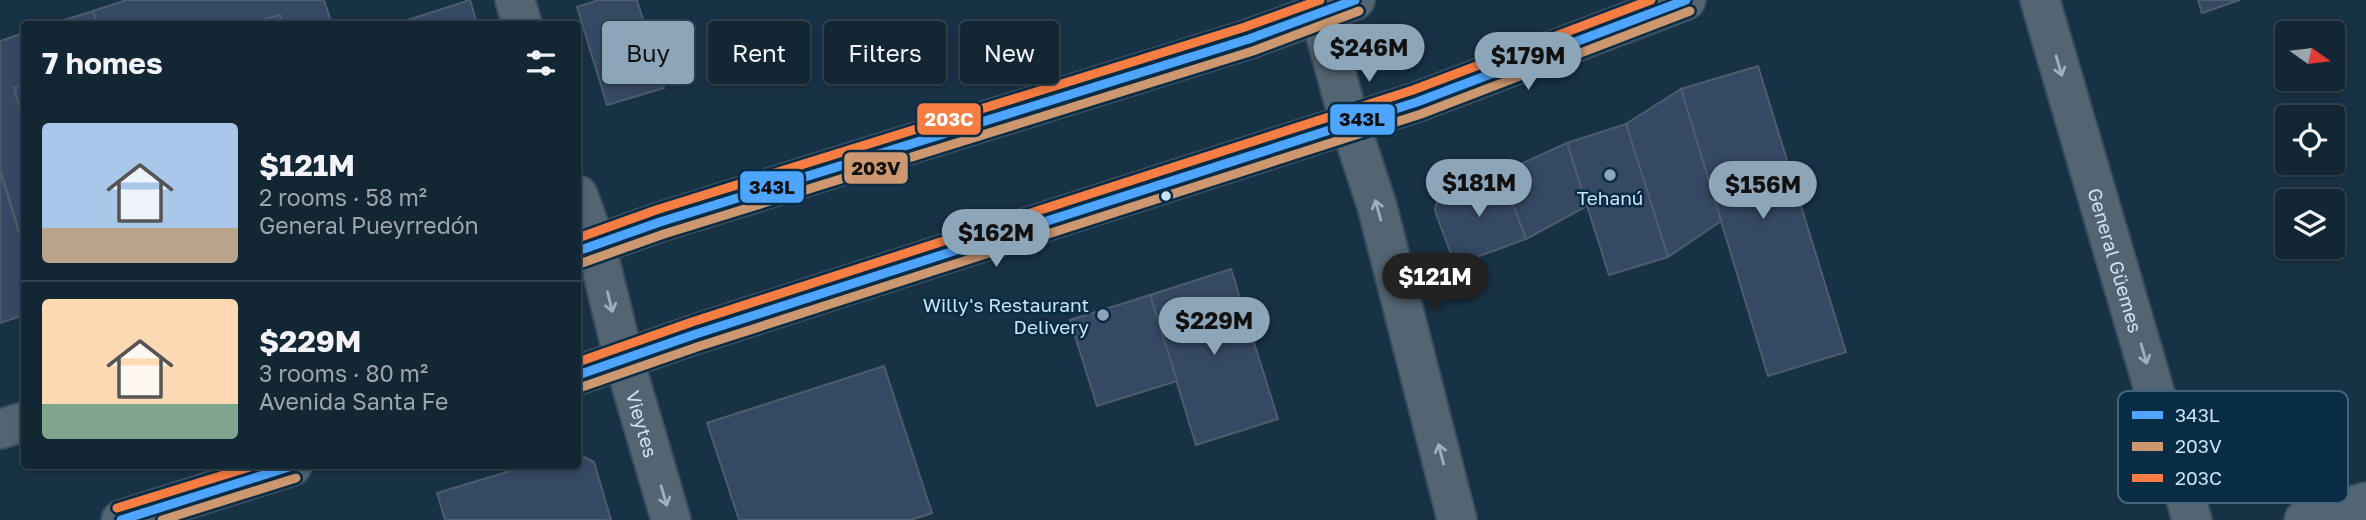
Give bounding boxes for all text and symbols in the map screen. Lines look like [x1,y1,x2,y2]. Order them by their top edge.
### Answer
chip: Buy [602,21,694,84]
chip: Rent [708,21,810,84]
chip: Filters [824,21,946,84]
chip: New [960,21,1059,84]
north arrow [2275,21,2345,91]
map controls [2275,21,2345,259]
pin: $246M [1320,24,1418,84]
pin: $179M [1479,32,1577,92]
text: $246M [1330,33,1408,61]
text: $179M [1491,41,1565,69]
icon: filters [522,44,560,82]
text: 7 homes [42,45,163,81]
one-way arrow [2054,54,2067,76]
line badge: 203C [916,102,982,136]
line badge: 343L [1329,103,1396,136]
button: locate [2275,105,2345,175]
text: 203C [924,107,974,130]
text: 343L [1339,107,1385,130]
text: $121M [259,147,355,183]
icon: home [98,151,182,235]
line badge: 203V [843,151,909,185]
text: 203V [851,156,901,179]
pin: $181M [1430,160,1528,219]
pin: $156M [1714,162,1812,221]
marker: Tehanú [1602,167,1618,183]
text: $181M [1442,168,1516,196]
line badge: 343L [739,170,805,204]
text: $156M [1725,170,1801,198]
text: 343L [749,175,795,198]
text: 2 rooms · 58 m² [259,183,427,211]
street label: General Güemes [2084,185,2148,335]
place label: Tehanú [1577,186,1643,209]
unlabelled marker [1159,189,1173,203]
button: layers [2275,189,2345,259]
one-way arrow [1371,199,1384,222]
pin: $162M [947,210,1045,269]
text: General Pueyrredón [259,211,479,239]
text: $162M [958,218,1034,246]
pin: $121M [1386,254,1484,313]
text: $121M [1398,262,1472,290]
one-way arrow [604,291,617,313]
place label: Willy's Restaurant Delivery [923,293,1089,338]
pin: $229M [1165,298,1263,357]
text: $229M [1175,306,1253,334]
marker: Willy's Restaurant Delivery [1095,307,1111,323]
text: $229M [259,323,361,359]
icon: home [98,327,182,411]
one-way arrow [2138,343,2151,365]
text: 3 rooms · 80 m² [259,359,428,387]
text: Avenida Santa Fe [259,387,448,415]
street label: Vieytes [622,388,663,460]
legend [2118,391,2348,503]
text: 343L [2175,403,2220,426]
text: 203V [2175,434,2222,457]
one-way arrow [1434,443,1447,466]
text: 203C [2175,466,2222,489]
one-way arrow [658,485,671,507]

